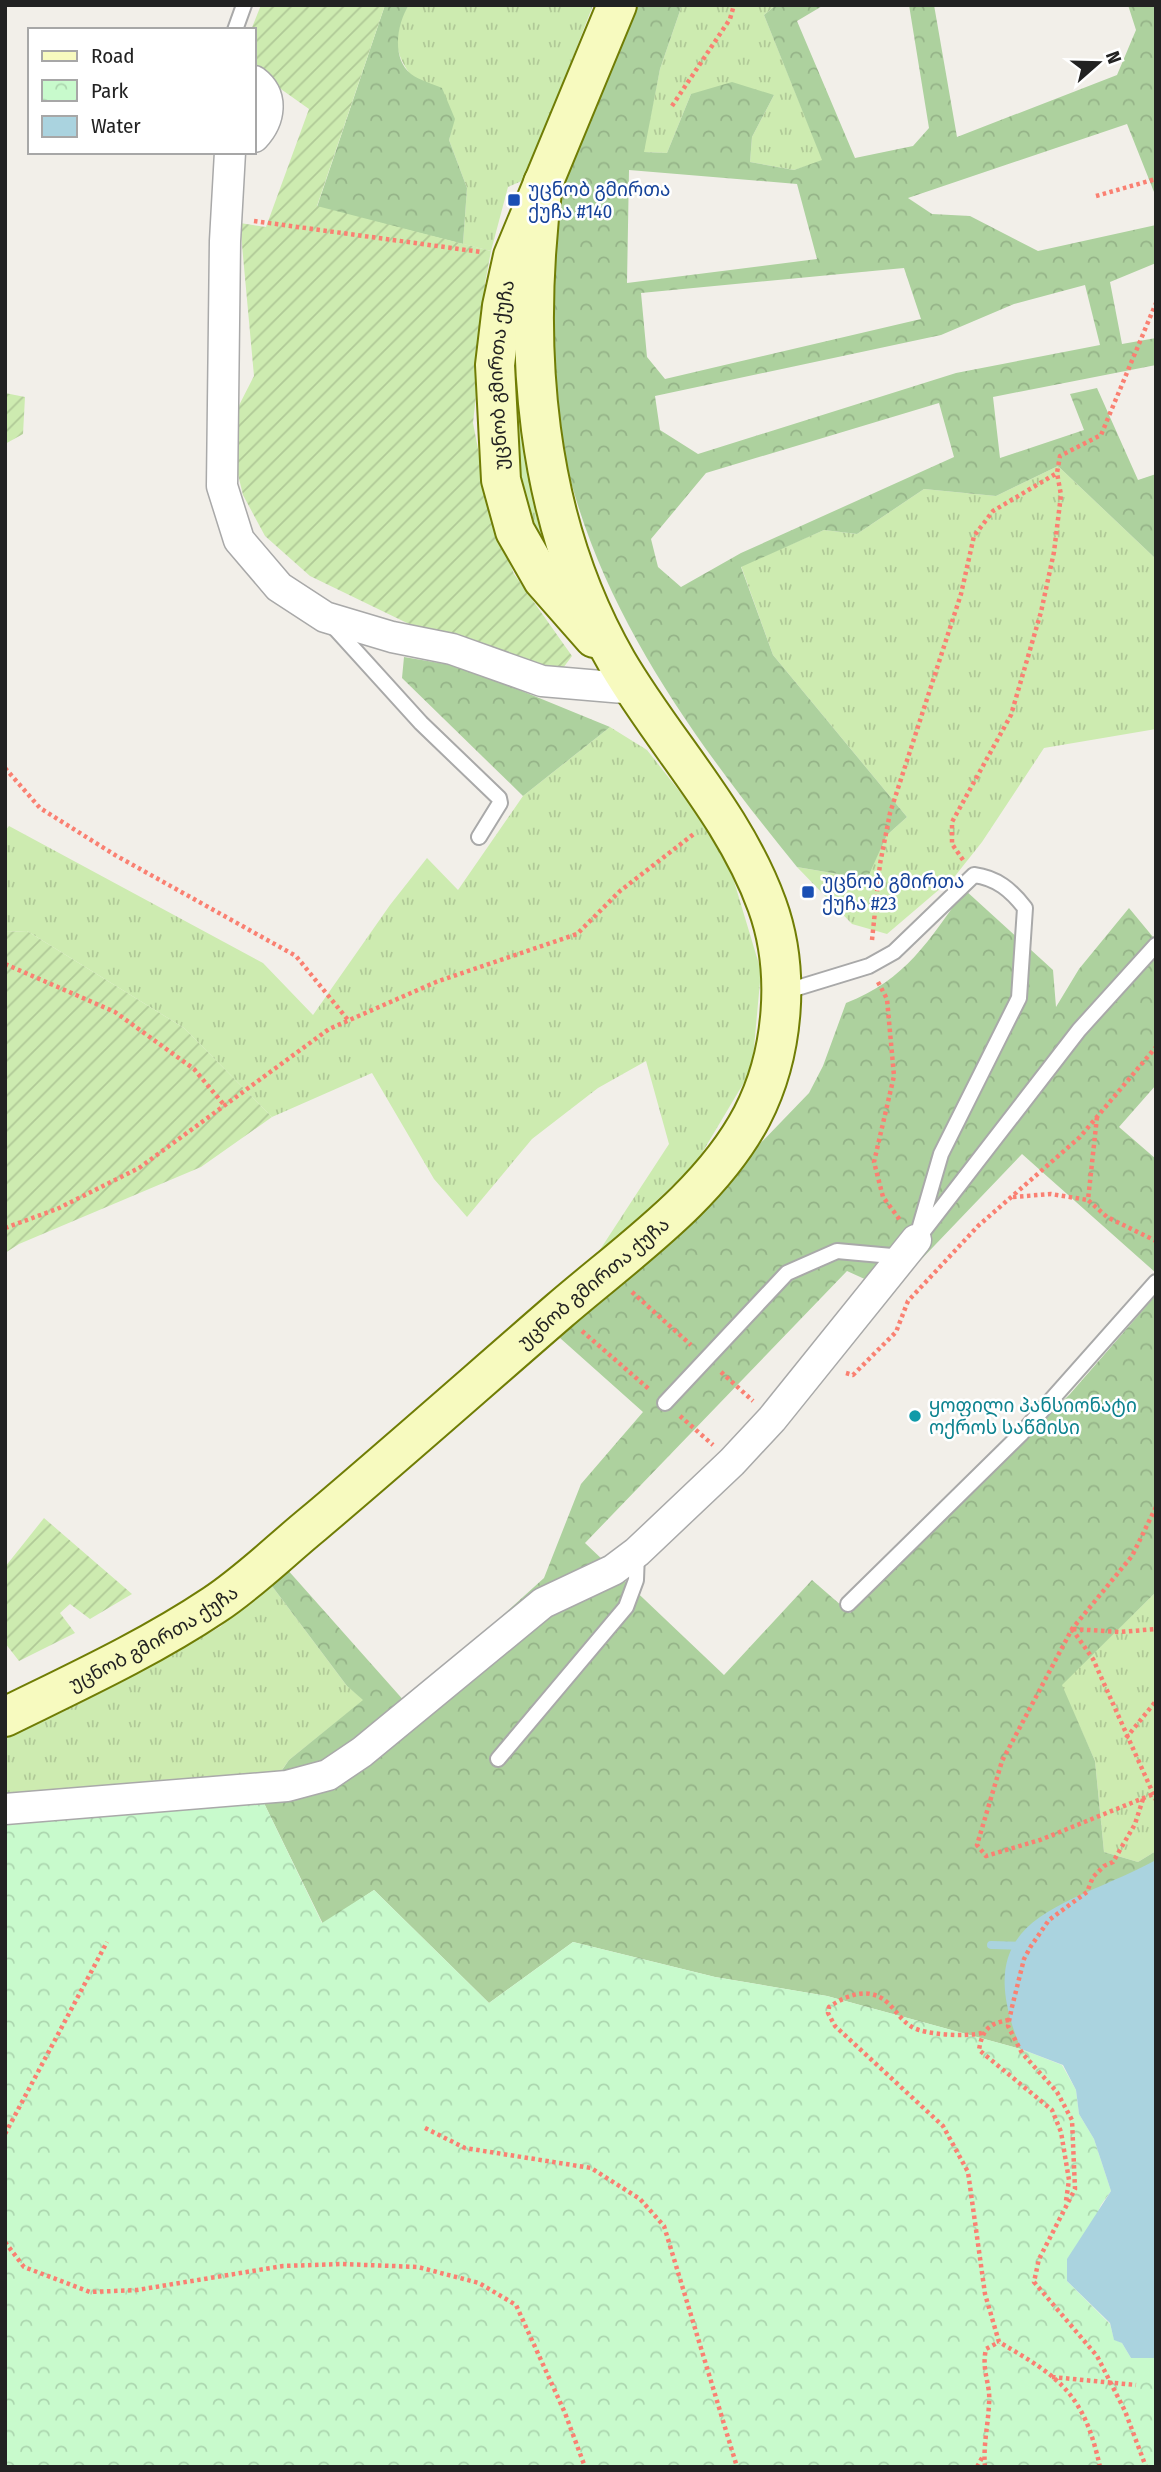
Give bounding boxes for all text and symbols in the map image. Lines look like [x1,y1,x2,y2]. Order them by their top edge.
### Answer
legend [28,28,256,154]
north arrow [1063,28,1133,98]
text: Road [91,43,135,69]
text: N [1101,48,1126,67]
text: Park [91,78,129,104]
text: Water [91,113,141,139]
place label: უცნობ გმირთა ქუჩა #140 [528,178,670,223]
marker: უცნობ გმირთა ქუჩა #140 [506,192,522,208]
street label: უცნობ გმირთა ქუჩა [483,278,519,471]
place label: უცნობ გმირთა ქუჩა #23 [822,870,964,915]
marker: უცნობ გმირთა ქუჩა #23 [800,884,816,900]
street label: უცნობ გმირთა ქუჩა [513,1212,674,1353]
place label: ყოფილი პანსიონატი ოქროს საწმისი [929,1394,1137,1439]
marker: ყოფილი პანსიონატი ოქროს საწმისი [907,1408,923,1424]
street label: უცნობ გმირთა ქუჩა [65,1581,242,1696]

